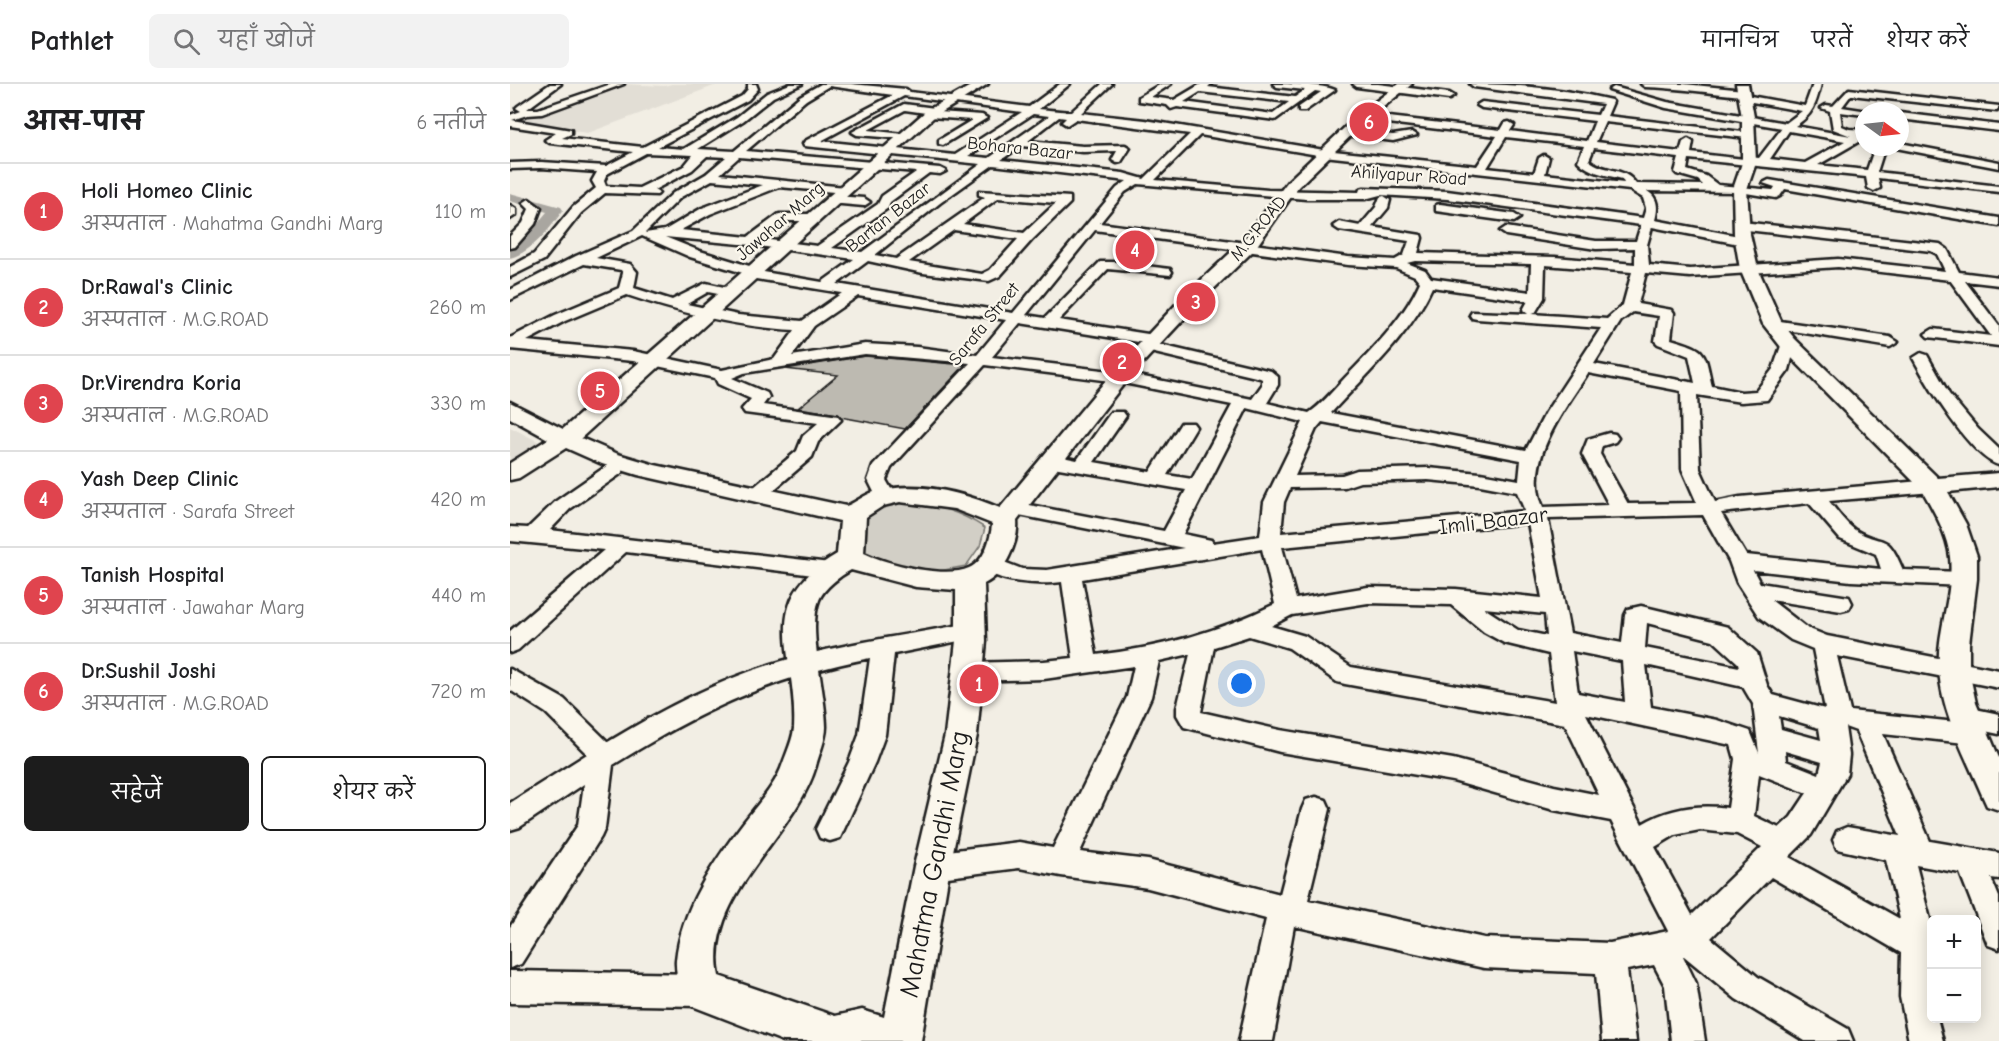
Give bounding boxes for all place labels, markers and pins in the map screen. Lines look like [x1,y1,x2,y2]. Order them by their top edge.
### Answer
pin: 6 [1350,99,1388,144]
pin: 4 [1116,228,1154,272]
pin: 3 [1176,280,1216,324]
pin: 2 [1102,340,1142,384]
pin: 5 [580,368,620,414]
pin: 1 [960,662,998,706]

